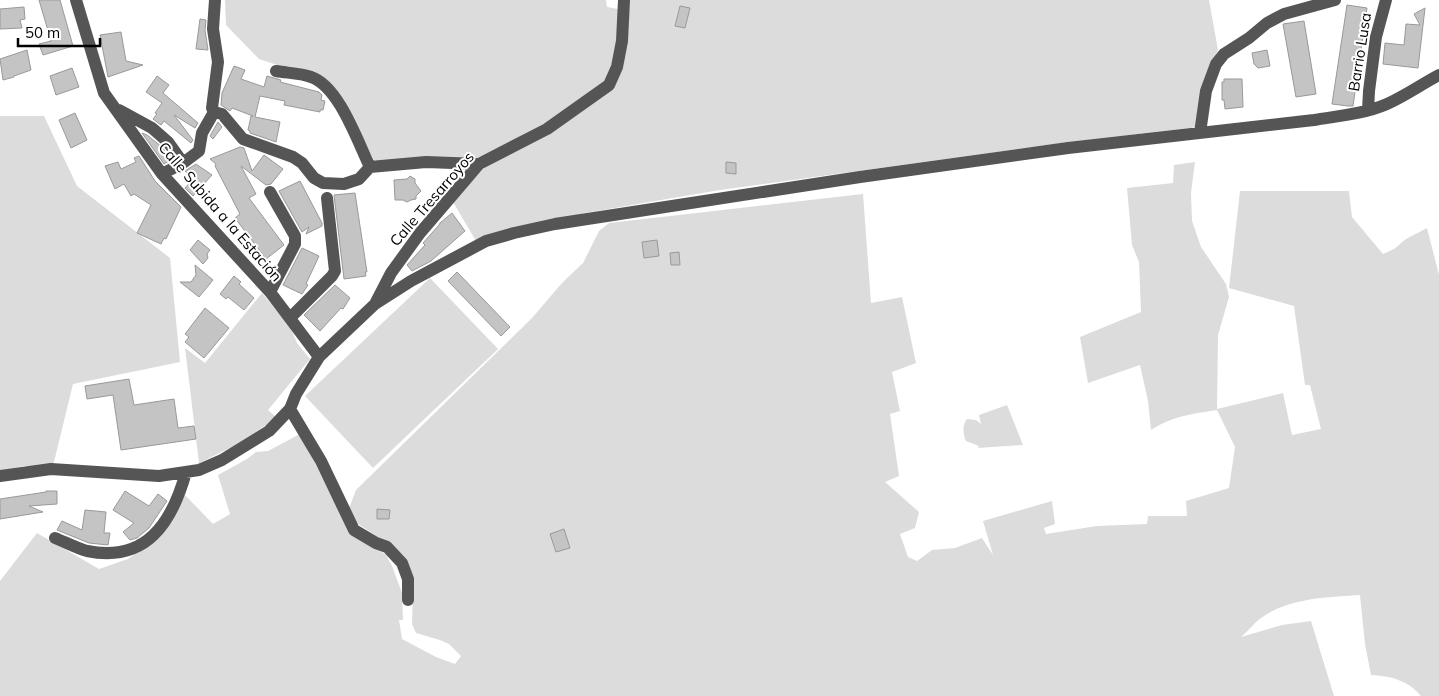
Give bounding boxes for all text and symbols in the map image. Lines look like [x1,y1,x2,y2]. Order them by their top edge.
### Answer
street label: Barrio Lusa [1344,11,1375,93]
scale bar [18,15,100,47]
text: 50 m [25,23,60,42]
street label: Calle Subida a la Estación [155,138,286,285]
street label: Calle Tresarroyos [385,147,478,250]

